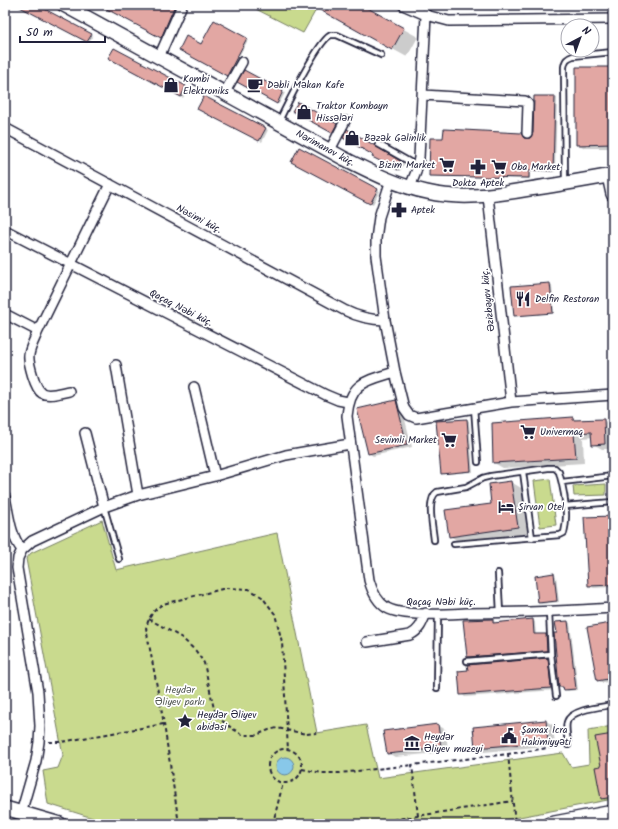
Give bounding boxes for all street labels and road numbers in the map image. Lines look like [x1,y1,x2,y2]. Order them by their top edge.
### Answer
street label: Nərimanov küç. [293,126,358,171]
street label: Nəsimi küç. [173,200,225,238]
street label: Əzizbəyov küç. [477,268,499,332]
street label: Qaçaq Nəbi küç. [146,285,216,331]
street label: Qaçaq Nəbi küç. [406,594,476,610]

